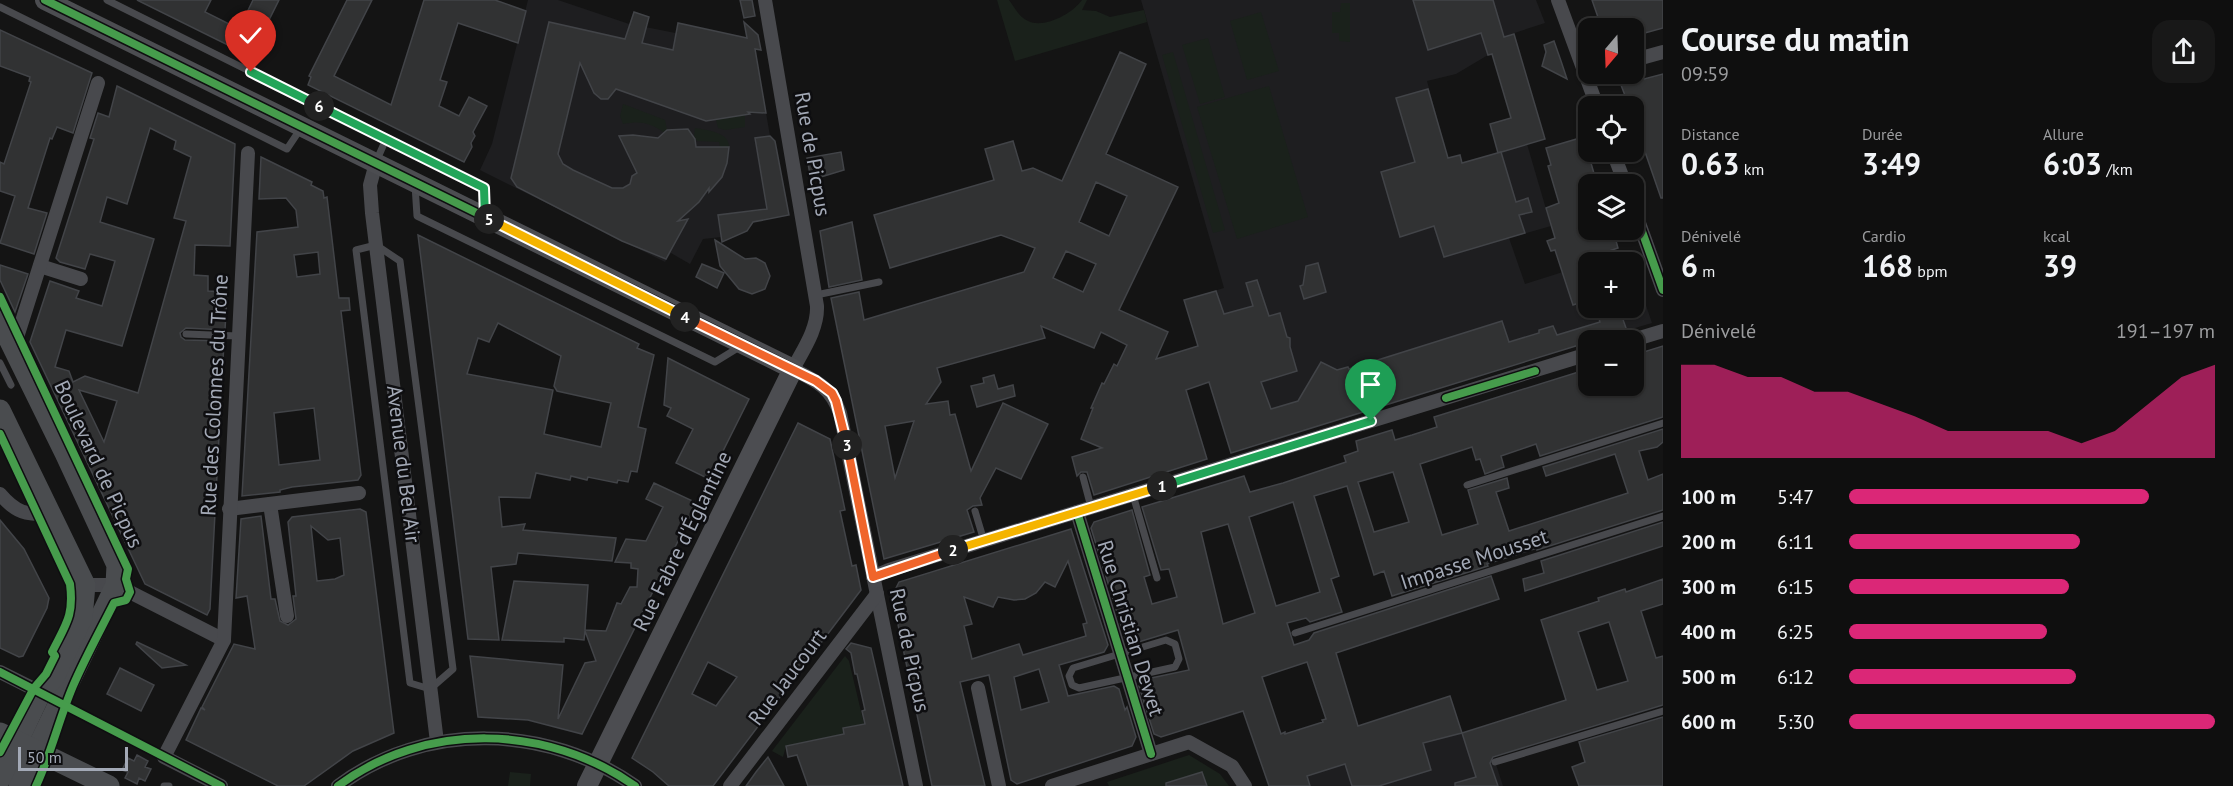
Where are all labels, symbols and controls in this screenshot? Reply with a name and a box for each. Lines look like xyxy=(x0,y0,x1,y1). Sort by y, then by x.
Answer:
pin xyxy=(225,10,276,72)
text: Course du matin xyxy=(1681,17,1910,60)
north arrow xyxy=(1578,18,1644,84)
map controls xyxy=(1578,18,1644,396)
icon: check xyxy=(234,19,267,52)
button: share xyxy=(2152,20,2215,83)
text: 09:59 xyxy=(1681,61,1729,87)
street label: Rue de Picpus xyxy=(789,90,837,218)
pin: 6 xyxy=(304,91,334,121)
text: 6 xyxy=(314,96,324,116)
button: locate xyxy=(1578,96,1644,162)
text: Distance xyxy=(1681,124,1740,144)
text: Durée xyxy=(1862,124,1903,144)
text: Allure xyxy=(2043,124,2084,144)
text: 0.63 xyxy=(1681,144,1739,183)
text: 3:49 xyxy=(1862,144,1921,183)
text: 6:03 xyxy=(2043,144,2102,183)
text: km xyxy=(1739,159,1764,179)
text: /km xyxy=(2102,159,2133,179)
button: layers xyxy=(1578,174,1644,240)
pin: 5 xyxy=(474,204,504,234)
text: 5 xyxy=(484,209,494,229)
text: Dénivelé xyxy=(1681,226,1741,246)
text: Cardio xyxy=(1862,226,1906,246)
text: kcal xyxy=(2043,226,2070,246)
text: 6 xyxy=(1681,246,1698,285)
text: 168 xyxy=(1862,246,1913,285)
text: 39 xyxy=(2043,246,2077,285)
button: + xyxy=(1578,252,1644,318)
text: m xyxy=(1698,261,1715,281)
text: bpm xyxy=(1913,261,1948,281)
street label: Rue des Colonnes du Trône xyxy=(194,274,234,516)
pin: 4 xyxy=(670,302,700,332)
text: 4 xyxy=(680,307,690,327)
text: Dénivelé xyxy=(1681,318,1756,344)
text: 191–197 m xyxy=(2116,318,2215,344)
button: − xyxy=(1578,330,1644,396)
pin xyxy=(1345,359,1396,421)
icon: arrive xyxy=(1354,368,1387,401)
street label: Boulevard de Picpus xyxy=(48,376,150,552)
street label: Avenue du Bel Air xyxy=(381,384,427,544)
pin: 3 xyxy=(832,430,862,460)
text: 3 xyxy=(842,435,852,455)
street label: Rue Fabre d'Églantine xyxy=(627,446,737,636)
pin: 1 xyxy=(1147,471,1177,501)
text: 1 xyxy=(1157,476,1167,496)
text: 100 m xyxy=(1681,484,1736,510)
text: 5:47 xyxy=(1777,484,1814,510)
street label: Impasse Mousset xyxy=(1397,522,1551,596)
text: 200 m xyxy=(1681,529,1736,555)
text: 6:11 xyxy=(1777,529,1814,555)
pin: 2 xyxy=(938,535,968,565)
street label: Rue Christian Dewet xyxy=(1091,537,1171,719)
text: 2 xyxy=(948,540,958,560)
text: 300 m xyxy=(1681,574,1736,600)
text: 6:15 xyxy=(1777,574,1814,600)
street label: Rue de Picpus xyxy=(884,586,936,714)
text: 400 m xyxy=(1681,619,1736,645)
text: 6:25 xyxy=(1777,619,1814,645)
street label: Rue Jaucourt xyxy=(742,623,832,731)
text: 500 m xyxy=(1681,664,1736,690)
text: 6:12 xyxy=(1777,664,1814,690)
text: 600 m xyxy=(1681,709,1736,735)
text: 5:30 xyxy=(1777,709,1814,735)
scale bar xyxy=(18,744,128,772)
text: 50 m xyxy=(27,747,62,767)

